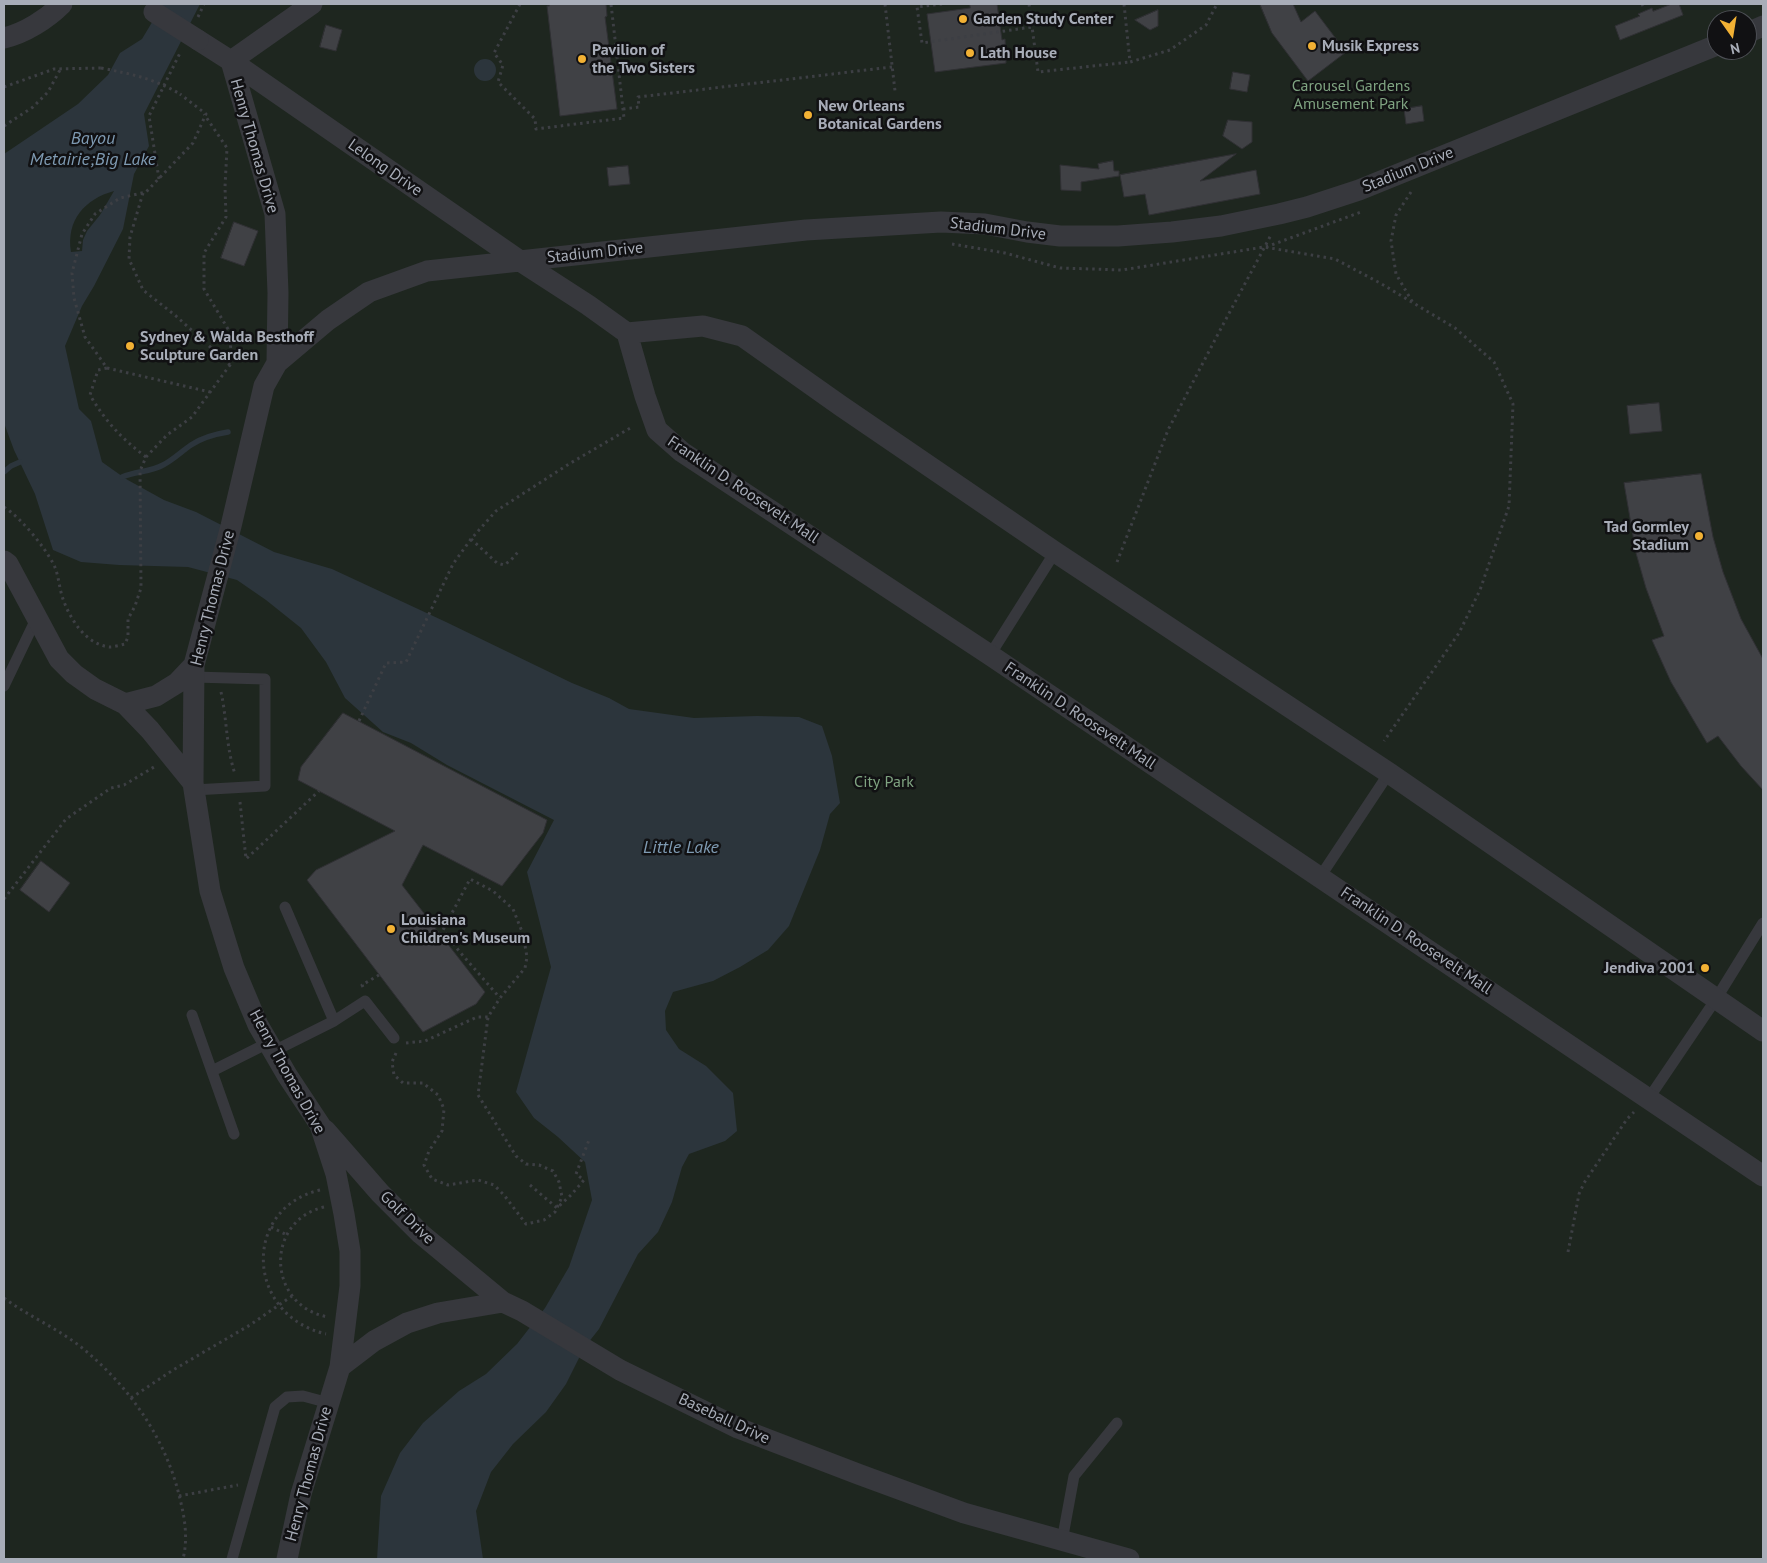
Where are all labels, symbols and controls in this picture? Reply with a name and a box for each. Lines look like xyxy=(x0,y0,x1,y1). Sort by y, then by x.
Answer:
place label: Garden Study Center xyxy=(973,9,1113,29)
north arrow xyxy=(1707,10,1757,60)
marker: Garden Study Center xyxy=(957,13,969,25)
place label: Musik Express xyxy=(1322,36,1419,56)
text: N xyxy=(1729,39,1742,58)
place label: Pavilion of the Two Sisters xyxy=(592,40,695,78)
marker: Musik Express xyxy=(1306,40,1318,52)
place label: Lath House xyxy=(980,43,1057,63)
marker: Lath House xyxy=(964,47,976,59)
marker: Pavilion of the Two Sisters xyxy=(576,53,588,65)
park label: Carousel Gardens Amusement Park xyxy=(1292,76,1410,114)
street label: Henry Thomas Drive xyxy=(226,77,282,215)
place label: New Orleans Botanical Gardens xyxy=(818,96,942,134)
marker: New Orleans Botanical Gardens xyxy=(802,109,814,121)
water label: Bayou Metairie;Big Lake xyxy=(30,128,156,170)
street label: Lelong Drive xyxy=(344,135,426,201)
street label: Stadium Drive xyxy=(1360,143,1456,197)
street label: Stadium Drive xyxy=(949,214,1047,244)
street label: Stadium Drive xyxy=(546,238,644,268)
place label: Sydney & Walda Besthoff Sculpture Garden xyxy=(140,327,314,365)
marker: Sydney & Walda Besthoff Sculpture Garden xyxy=(124,340,136,352)
street label: Franklin D. Roosevelt Mall xyxy=(664,432,822,548)
place label: Tad Gormley Stadium xyxy=(1604,517,1689,555)
street label: Henry Thomas Drive xyxy=(187,528,239,668)
marker: Tad Gormley Stadium xyxy=(1693,530,1705,542)
street label: Franklin D. Roosevelt Mall xyxy=(1001,658,1159,774)
park label: City Park xyxy=(854,772,914,792)
water label: Little Lake xyxy=(643,837,719,859)
street label: Franklin D. Roosevelt Mall xyxy=(1337,883,1495,999)
place label: Louisiana Children's Museum xyxy=(401,910,530,948)
marker: Louisiana Children's Museum xyxy=(385,923,397,935)
place label: Jendiva 2001 xyxy=(1604,958,1695,978)
marker: Jendiva 2001 xyxy=(1699,962,1711,974)
street label: Henry Thomas Drive xyxy=(245,1007,329,1137)
street label: Golf Drive xyxy=(376,1187,438,1249)
street label: Baseball Drive xyxy=(675,1390,773,1448)
street label: Henry Thomas Drive xyxy=(282,1404,336,1544)

